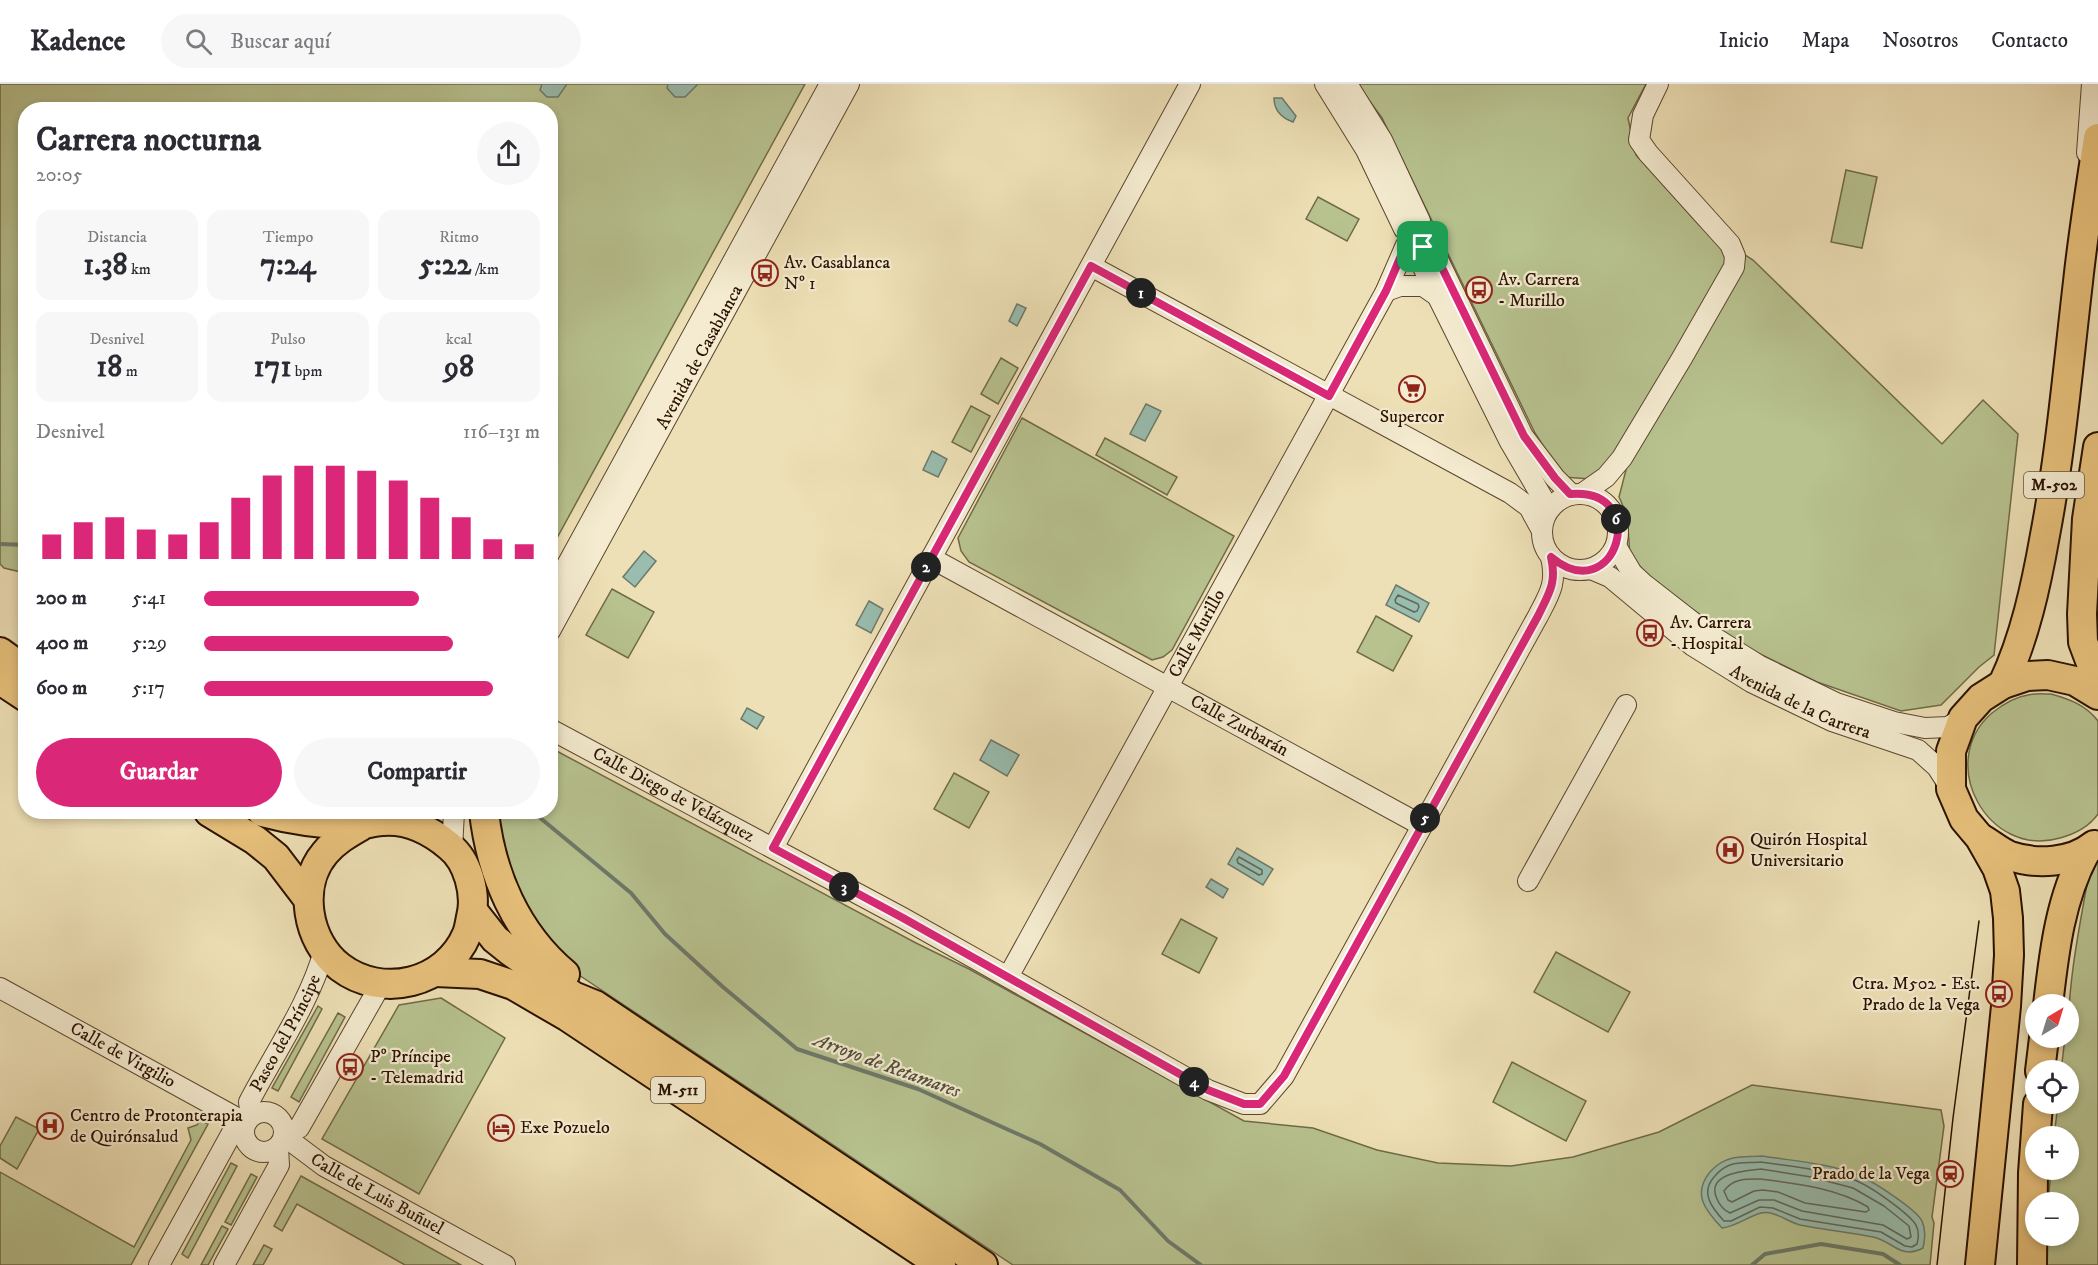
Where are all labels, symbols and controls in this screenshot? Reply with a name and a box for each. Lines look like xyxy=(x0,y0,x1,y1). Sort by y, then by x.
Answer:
search box xyxy=(161,14,581,68)
text: Kadence xyxy=(30,24,125,59)
icon: search xyxy=(182,25,215,58)
text: Buscar aquí xyxy=(230,28,330,55)
text: Inicio xyxy=(1719,28,1769,54)
text: Mapa xyxy=(1802,28,1849,54)
text: Nosotros xyxy=(1882,28,1958,54)
text: Contacto xyxy=(1991,28,2068,54)
text: Carrera nocturna xyxy=(36,120,261,161)
button: share xyxy=(477,122,540,185)
text: 20:05 xyxy=(36,163,83,188)
pin xyxy=(1397,221,1448,272)
text: Distancia xyxy=(87,227,147,247)
text: Tiempo xyxy=(263,227,313,247)
text: Ritmo xyxy=(439,227,479,247)
icon: arrive xyxy=(1406,230,1439,263)
text: 1.38 xyxy=(83,247,127,284)
text: 7:24 xyxy=(260,247,316,284)
text: 5:22 xyxy=(419,247,471,284)
place label: Av. Casablanca Nº 1 xyxy=(784,252,890,295)
bus stop icon: Av. Casablanca Nº 1 xyxy=(750,258,780,288)
text: km xyxy=(127,259,151,279)
text: /km xyxy=(471,259,499,279)
place label: Av. Carrera - Murillo xyxy=(1498,269,1580,312)
bus stop icon: Av. Carrera - Murillo xyxy=(1464,275,1494,305)
pin: 1 xyxy=(1126,278,1156,308)
street label: Avenida de Casablanca xyxy=(651,281,748,433)
text: 1 xyxy=(1138,283,1144,303)
text: Desnivel xyxy=(90,329,144,349)
text: Pulso xyxy=(271,329,305,349)
text: kcal xyxy=(446,329,472,349)
text: 18 xyxy=(96,349,122,386)
text: 171 xyxy=(254,349,291,386)
text: 98 xyxy=(444,349,474,386)
text: m xyxy=(122,361,138,381)
text: bpm xyxy=(291,361,322,381)
supermarket icon: Supercor xyxy=(1397,374,1427,404)
place label: Supercor xyxy=(1380,406,1444,428)
text: Desnivel xyxy=(36,420,105,445)
text: 116–131 m xyxy=(463,420,540,445)
road number: M-502 xyxy=(2024,472,2084,498)
pin: 6 xyxy=(1601,504,1631,534)
text: 6 xyxy=(1612,509,1620,529)
pin: 2 xyxy=(911,552,941,582)
text: 2 xyxy=(922,557,930,577)
street label: Calle Murillo xyxy=(1164,585,1230,682)
text: 200 m xyxy=(36,586,87,611)
text: 5:41 xyxy=(132,586,166,611)
place label: Av. Carrera - Hospital xyxy=(1670,612,1752,655)
bus stop icon: Av. Carrera - Hospital xyxy=(1635,618,1665,648)
text: 400 m xyxy=(36,631,88,656)
text: 5:29 xyxy=(132,631,167,656)
street label: Avenida de la Carrera xyxy=(1725,660,1874,744)
text: 600 m xyxy=(36,676,87,701)
text: 5:17 xyxy=(132,676,165,701)
street label: Calle Zurbarán xyxy=(1186,690,1293,762)
button: Guardar xyxy=(36,738,282,807)
button: Compartir xyxy=(294,738,540,807)
street label: Calle Diego de Velázquez xyxy=(589,743,758,847)
pin: 5 xyxy=(1410,803,1440,833)
text: 5 xyxy=(1421,808,1429,828)
place label: Quirón Hospital Universitario xyxy=(1750,829,1868,872)
hospital icon: Quirón Hospital Universitario xyxy=(1715,835,1745,865)
pin: 3 xyxy=(829,872,859,902)
text: 3 xyxy=(841,877,847,897)
street label: Paseo del Príncipe xyxy=(245,972,326,1096)
place label: Ctra. M502 - Est. Prado de la Vega xyxy=(1852,973,1980,1016)
bus stop icon: Ctra. M502 - Est. Prado de la Vega xyxy=(1984,979,2014,1009)
north arrow xyxy=(2025,994,2079,1048)
map controls xyxy=(2025,994,2079,1246)
street label: Calle de Virgilio xyxy=(66,1018,179,1093)
water label: Arroyo de Retamares xyxy=(808,1027,964,1104)
place label: Pº Príncipe - Telemadrid xyxy=(370,1046,464,1089)
bus stop icon: Pº Príncipe - Telemadrid xyxy=(335,1052,365,1082)
button: locate xyxy=(2025,1060,2079,1114)
pin: 4 xyxy=(1179,1067,1209,1097)
text: 4 xyxy=(1189,1072,1199,1092)
road number: M-511 xyxy=(651,1077,705,1103)
place label: Centro de Protonterapia de Quirónsalud xyxy=(70,1105,243,1148)
hospital icon: Centro de Protonterapia de Quirónsalud xyxy=(35,1111,65,1141)
hotel icon: Exe Pozuelo xyxy=(486,1113,516,1143)
place label: Exe Pozuelo xyxy=(520,1117,610,1139)
button: + xyxy=(2025,1126,2079,1180)
street label: Calle de Luis Buñuel xyxy=(306,1148,448,1241)
station icon: Prado de la Vega xyxy=(1935,1159,1965,1189)
place label: Prado de la Vega xyxy=(1812,1163,1930,1185)
button: − xyxy=(2025,1192,2079,1246)

